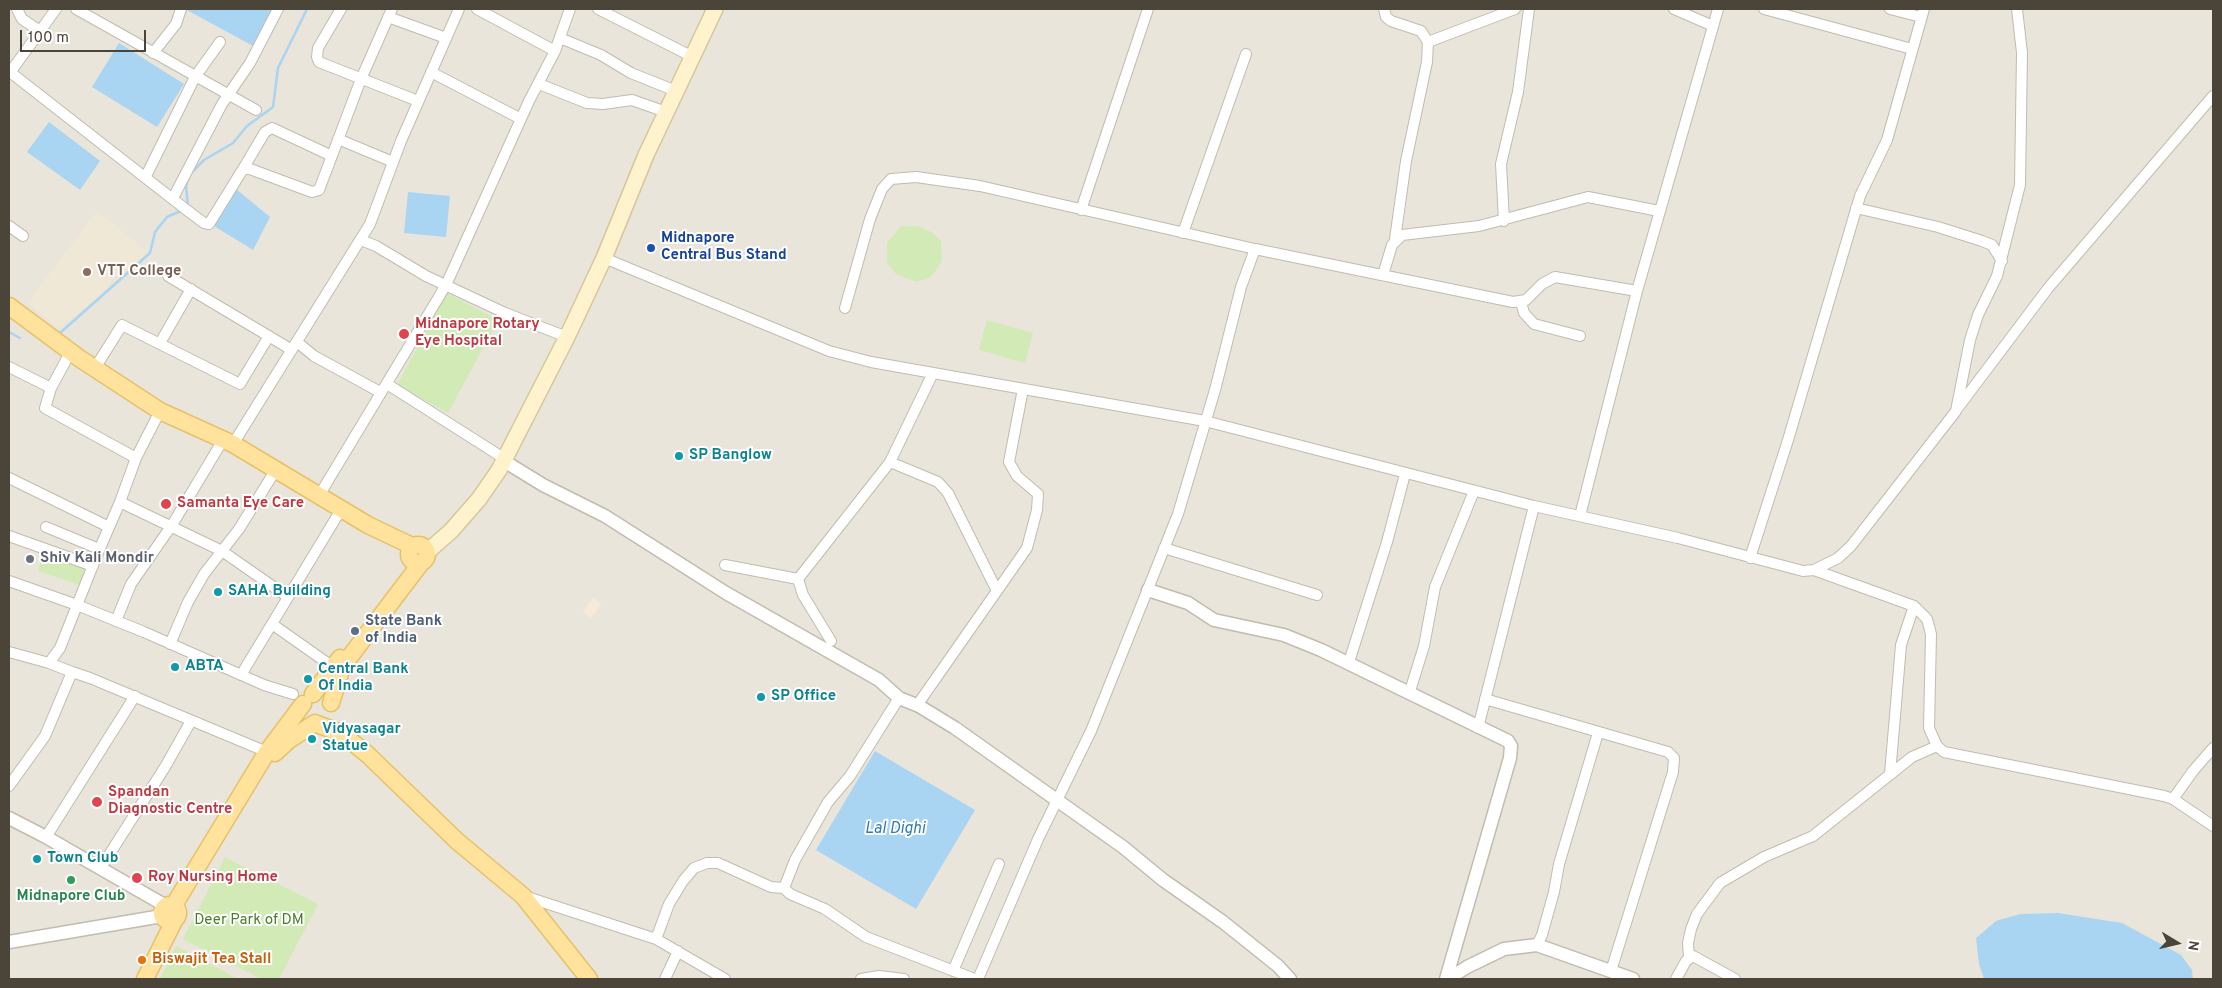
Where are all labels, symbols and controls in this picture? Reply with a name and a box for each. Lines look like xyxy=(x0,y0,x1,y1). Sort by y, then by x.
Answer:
scale bar xyxy=(22,20,149,52)
text: 100 m xyxy=(28,29,69,48)
place label: Midnapore Central Bus Stand xyxy=(661,230,787,265)
marker: Midnapore Central Bus Stand xyxy=(645,242,657,254)
place label: VTT College xyxy=(97,263,181,281)
marker: VTT College xyxy=(81,266,93,278)
place label: Midnapore Rotary Eye Hospital xyxy=(415,316,540,351)
marker: Midnapore Rotary Eye Hospital xyxy=(397,327,411,341)
place label: SP Banglow xyxy=(689,447,772,465)
marker: SP Banglow xyxy=(673,450,685,462)
place label: Samanta Eye Care xyxy=(177,495,304,513)
marker: Samanta Eye Care xyxy=(159,497,173,511)
place label: Shiv Kali Mondir xyxy=(40,550,154,568)
marker: Shiv Kali Mondir xyxy=(24,553,36,565)
place label: SAHA Building xyxy=(228,583,331,601)
marker: SAHA Building xyxy=(212,586,224,598)
place label: State Bank of India xyxy=(365,613,442,648)
marker: State Bank of India xyxy=(349,625,361,637)
place label: ABTA xyxy=(185,658,224,676)
marker: ABTA xyxy=(169,661,181,673)
place label: Central Bank Of India xyxy=(318,661,409,696)
marker: Central Bank Of India xyxy=(302,673,314,685)
place label: SP Office xyxy=(771,688,836,706)
marker: SP Office xyxy=(755,691,767,703)
place label: Vidyasagar Statue xyxy=(322,721,401,756)
marker: Vidyasagar Statue xyxy=(306,733,318,745)
place label: Spandan Diagnostic Centre xyxy=(108,784,232,819)
marker: Spandan Diagnostic Centre xyxy=(90,795,104,809)
water label: Lal Dighi xyxy=(865,820,925,840)
place label: Town Club xyxy=(47,850,118,868)
marker: Town Club xyxy=(31,853,43,865)
place label: Roy Nursing Home xyxy=(148,869,278,887)
marker: Roy Nursing Home xyxy=(130,871,144,885)
marker: Midnapore Club xyxy=(65,874,77,886)
place label: Midnapore Club xyxy=(17,888,125,906)
park label: Deer Park of DM xyxy=(194,912,304,930)
north arrow xyxy=(2152,918,2202,968)
text: N xyxy=(2183,939,2201,952)
place label: Biswajit Tea Stall xyxy=(152,951,271,969)
marker: Biswajit Tea Stall xyxy=(136,954,148,966)

